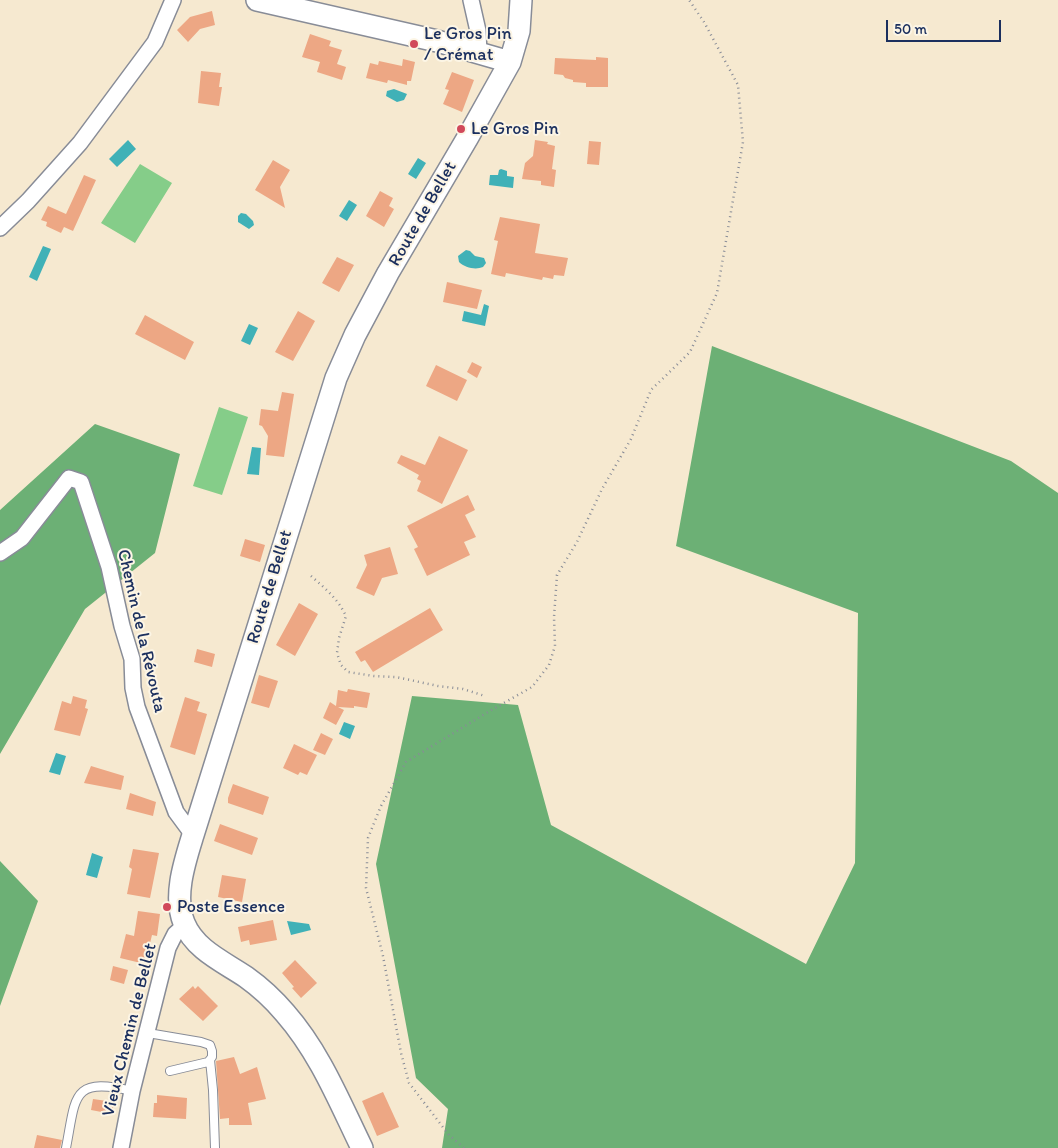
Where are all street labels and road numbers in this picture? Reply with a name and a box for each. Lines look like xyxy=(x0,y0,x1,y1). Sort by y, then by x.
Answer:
street label: Route de Bellet xyxy=(384,158,462,270)
street label: Route de Bellet xyxy=(242,528,298,646)
street label: Chemin de la Révouta xyxy=(112,547,170,715)
street label: Vieux Chemin de Bellet xyxy=(98,941,162,1119)

